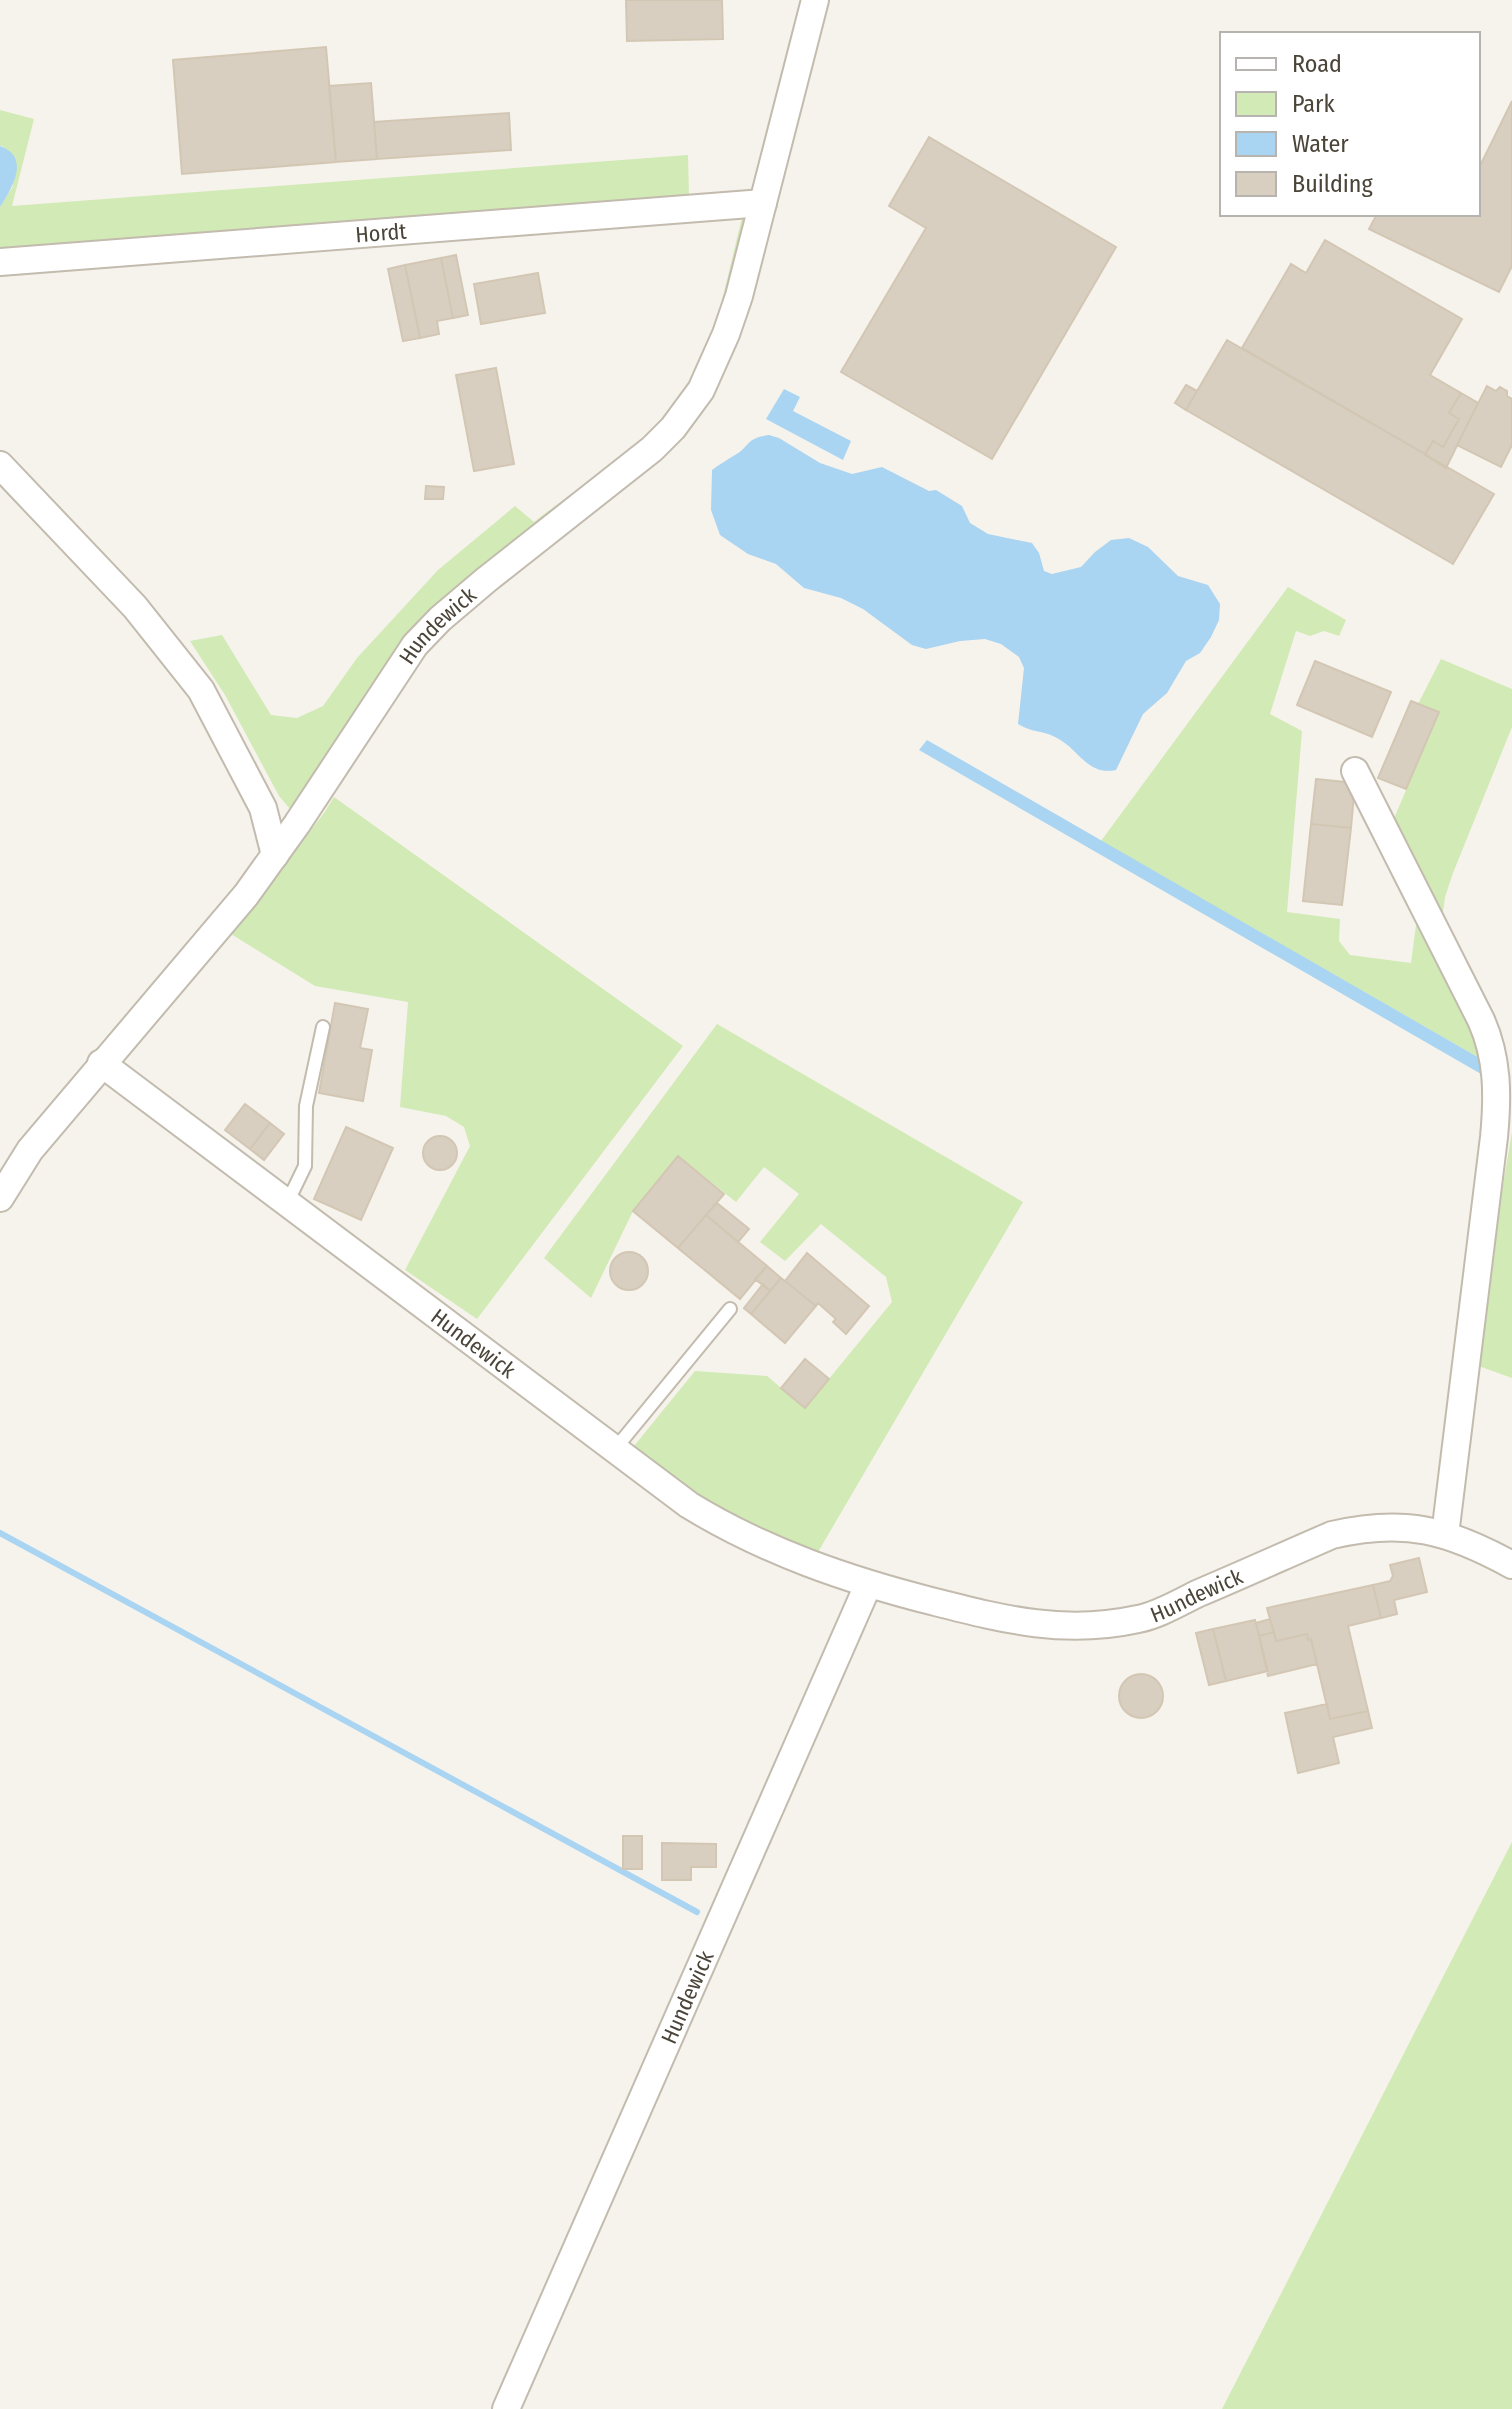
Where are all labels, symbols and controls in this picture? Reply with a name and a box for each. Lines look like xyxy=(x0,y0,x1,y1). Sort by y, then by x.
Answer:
legend xyxy=(1220,32,1480,216)
text: Road xyxy=(1292,50,1342,78)
text: Park xyxy=(1292,90,1335,118)
text: Water xyxy=(1292,130,1349,158)
text: Building xyxy=(1292,170,1374,198)
street label: Hordt xyxy=(354,217,408,248)
street label: Hundewick xyxy=(393,581,482,669)
street label: Hundewick xyxy=(426,1303,522,1384)
street label: Hundewick xyxy=(1146,1562,1247,1628)
street label: Hundewick xyxy=(655,1946,720,2048)

